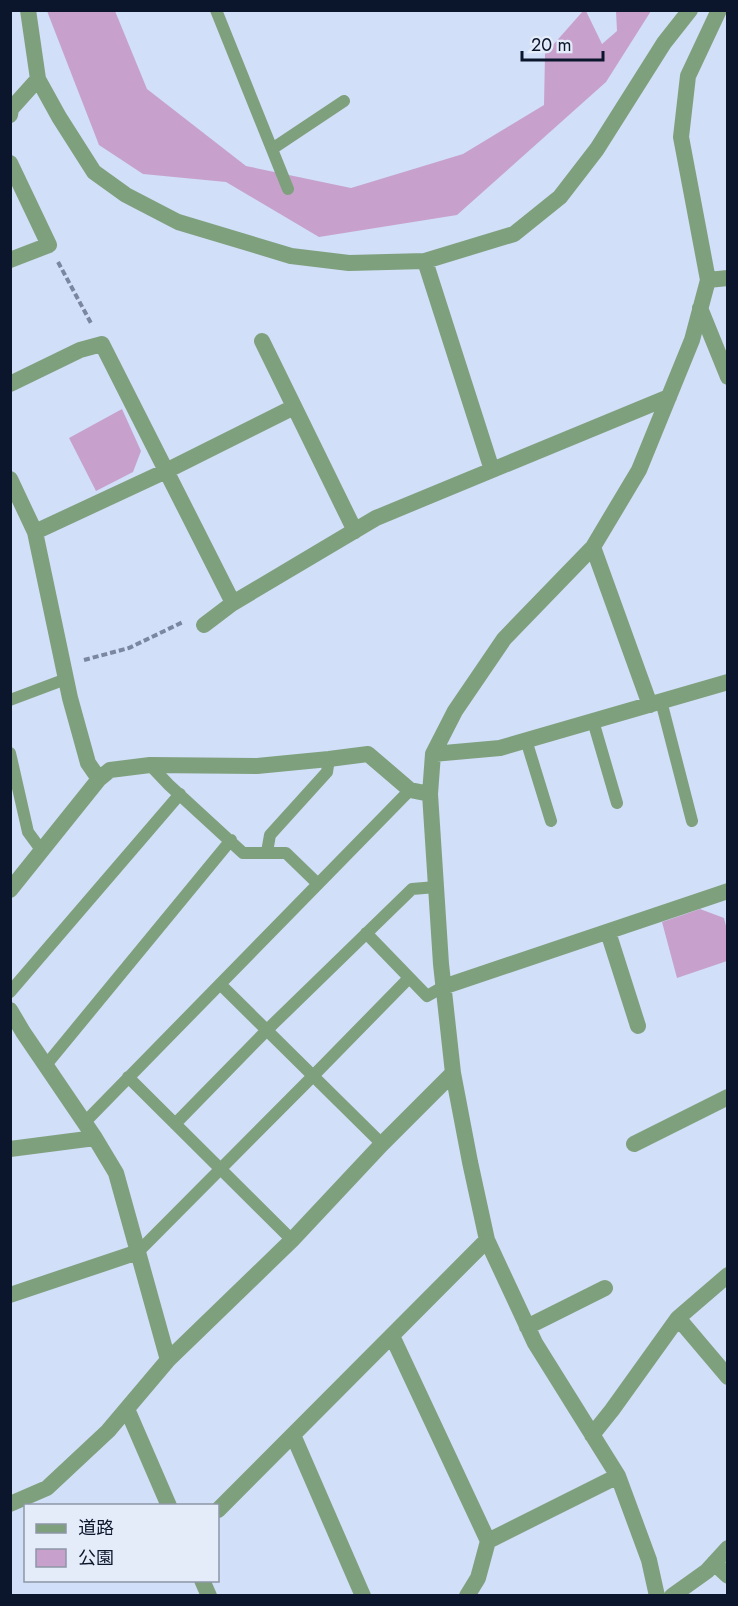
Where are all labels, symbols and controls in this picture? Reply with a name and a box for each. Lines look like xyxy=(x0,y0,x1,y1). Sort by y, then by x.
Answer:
scale bar xyxy=(522,24,603,62)
text: 20 m xyxy=(531,32,571,58)
legend xyxy=(24,1504,219,1582)
text: 道路 xyxy=(78,1515,114,1541)
text: 公園 xyxy=(78,1545,114,1571)

